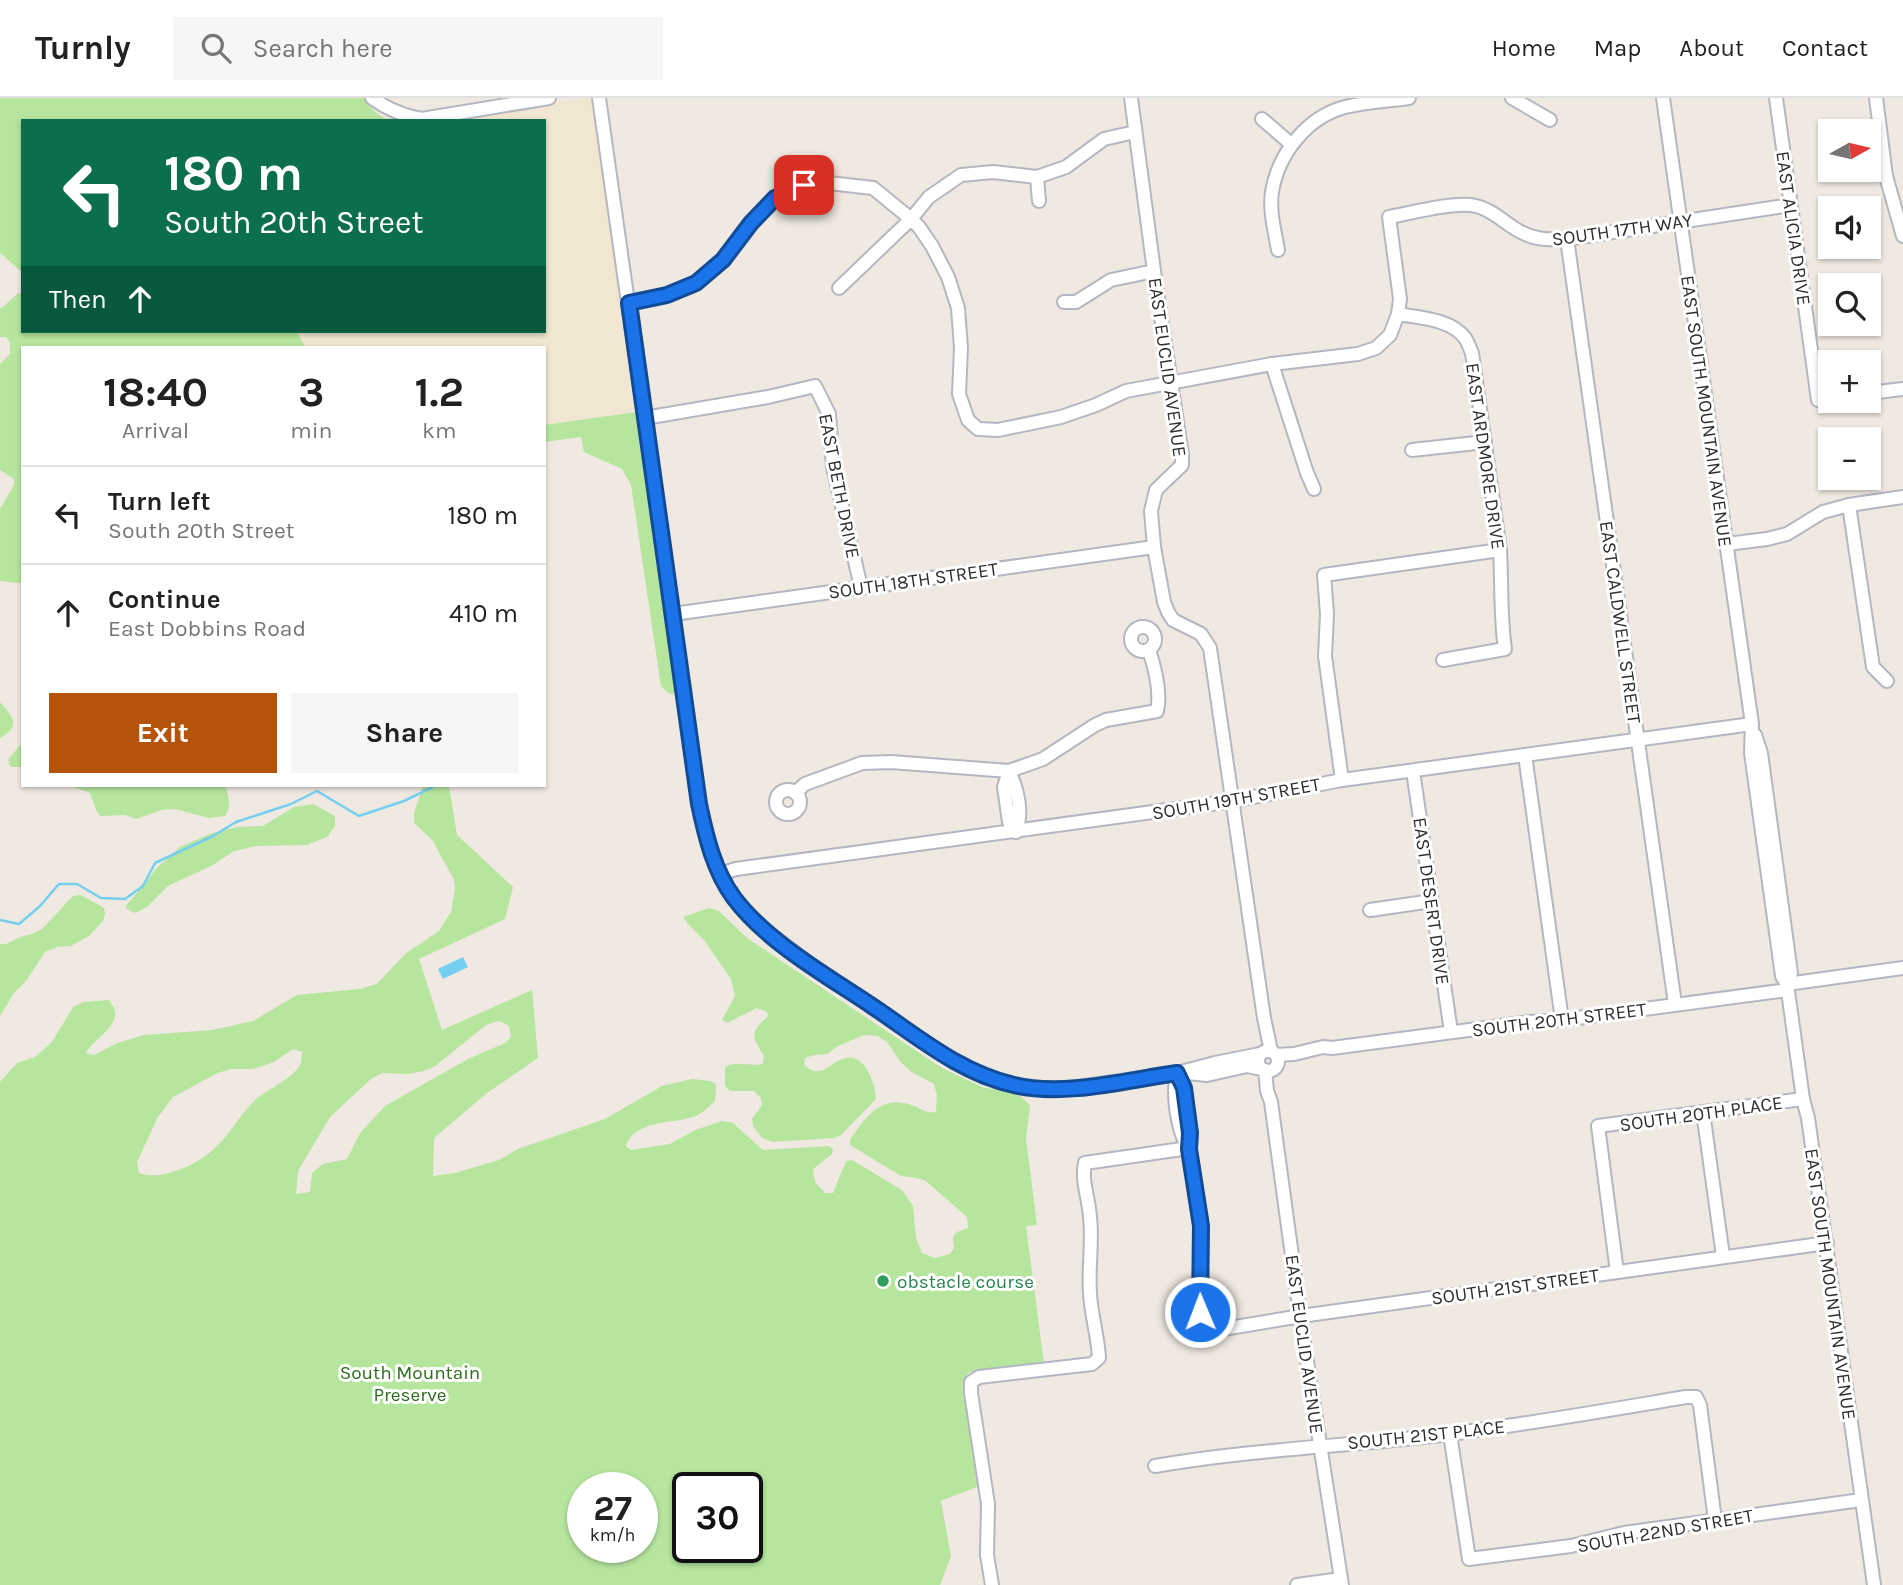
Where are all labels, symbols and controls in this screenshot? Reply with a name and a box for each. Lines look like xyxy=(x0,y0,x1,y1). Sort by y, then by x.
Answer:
search box xyxy=(173,17,663,80)
text: Turnly xyxy=(35,29,131,67)
icon: search xyxy=(197,29,235,67)
text: Search here xyxy=(253,33,393,64)
text: Home xyxy=(1492,34,1556,62)
text: Map xyxy=(1594,34,1641,62)
text: About xyxy=(1679,34,1744,62)
text: Contact xyxy=(1782,34,1868,62)
north arrow xyxy=(1818,119,1881,182)
map controls xyxy=(1818,119,1881,490)
text: 180 m xyxy=(164,145,303,202)
icon: left xyxy=(49,147,140,238)
street label: EAST ALICIA DRIVE xyxy=(1771,150,1815,307)
pin xyxy=(774,155,834,215)
icon: arrive xyxy=(785,166,823,204)
button: sound xyxy=(1818,196,1881,259)
text: South 20th Street xyxy=(164,204,423,241)
street label: SOUTH 17TH WAY xyxy=(1550,209,1695,251)
button: search xyxy=(1818,273,1881,336)
street label: EAST SOUTH MOUNTAIN AVENUE xyxy=(1676,274,1736,548)
street label: EAST EUCLID AVENUE xyxy=(1144,276,1190,458)
icon: ahead xyxy=(121,280,159,318)
text: Then xyxy=(49,284,107,315)
button: + xyxy=(1818,350,1881,413)
street label: EAST ARDMORE DRIVE xyxy=(1461,361,1509,551)
text: 18:40 xyxy=(103,367,208,417)
text: 3 xyxy=(298,367,324,417)
text: 1.2 xyxy=(415,367,464,417)
street label: EAST BETH DRIVE xyxy=(814,412,864,561)
text: Arrival xyxy=(122,417,189,444)
text: min xyxy=(290,417,332,444)
text: km xyxy=(422,417,456,444)
button: − xyxy=(1818,427,1881,490)
text: Turn left xyxy=(108,486,210,517)
icon: left xyxy=(49,496,87,534)
text: 180 m xyxy=(448,500,518,531)
text: South 20th Street xyxy=(108,517,295,544)
street label: EAST CALDWELL STREET xyxy=(1595,519,1645,725)
street label: SOUTH 18TH STREET xyxy=(827,558,1000,604)
text: Continue xyxy=(108,584,220,615)
icon: ahead xyxy=(49,594,87,632)
text: 410 m xyxy=(449,598,518,629)
text: East Dobbins Road xyxy=(108,615,306,642)
button: Exit xyxy=(49,693,277,773)
button: Share xyxy=(291,693,518,773)
street label: SOUTH 19TH STREET xyxy=(1150,773,1322,825)
street label: EAST DESERT DRIVE xyxy=(1408,816,1454,986)
street label: SOUTH 20TH STREET xyxy=(1471,998,1648,1042)
street label: SOUTH 20TH PLACE xyxy=(1618,1092,1784,1136)
street label: EAST SOUTH MOUNTAIN AVENUE xyxy=(1800,1147,1860,1421)
street label: EAST EUCLID AVENUE xyxy=(1281,1253,1327,1435)
street label: SOUTH 21ST STREET xyxy=(1430,1264,1601,1310)
place label: obstacle course xyxy=(897,1271,1034,1293)
marker: obstacle course xyxy=(875,1273,891,1289)
position arrow xyxy=(1163,1275,1237,1349)
park label: South Mountain Preserve xyxy=(340,1362,480,1406)
street label: SOUTH 21ST PLACE xyxy=(1346,1416,1506,1454)
speed limit sign: 30 xyxy=(672,1472,763,1563)
text: 27 xyxy=(593,1488,632,1529)
street label: SOUTH 22ND STREET xyxy=(1575,1505,1755,1557)
text: km/h xyxy=(590,1524,635,1546)

